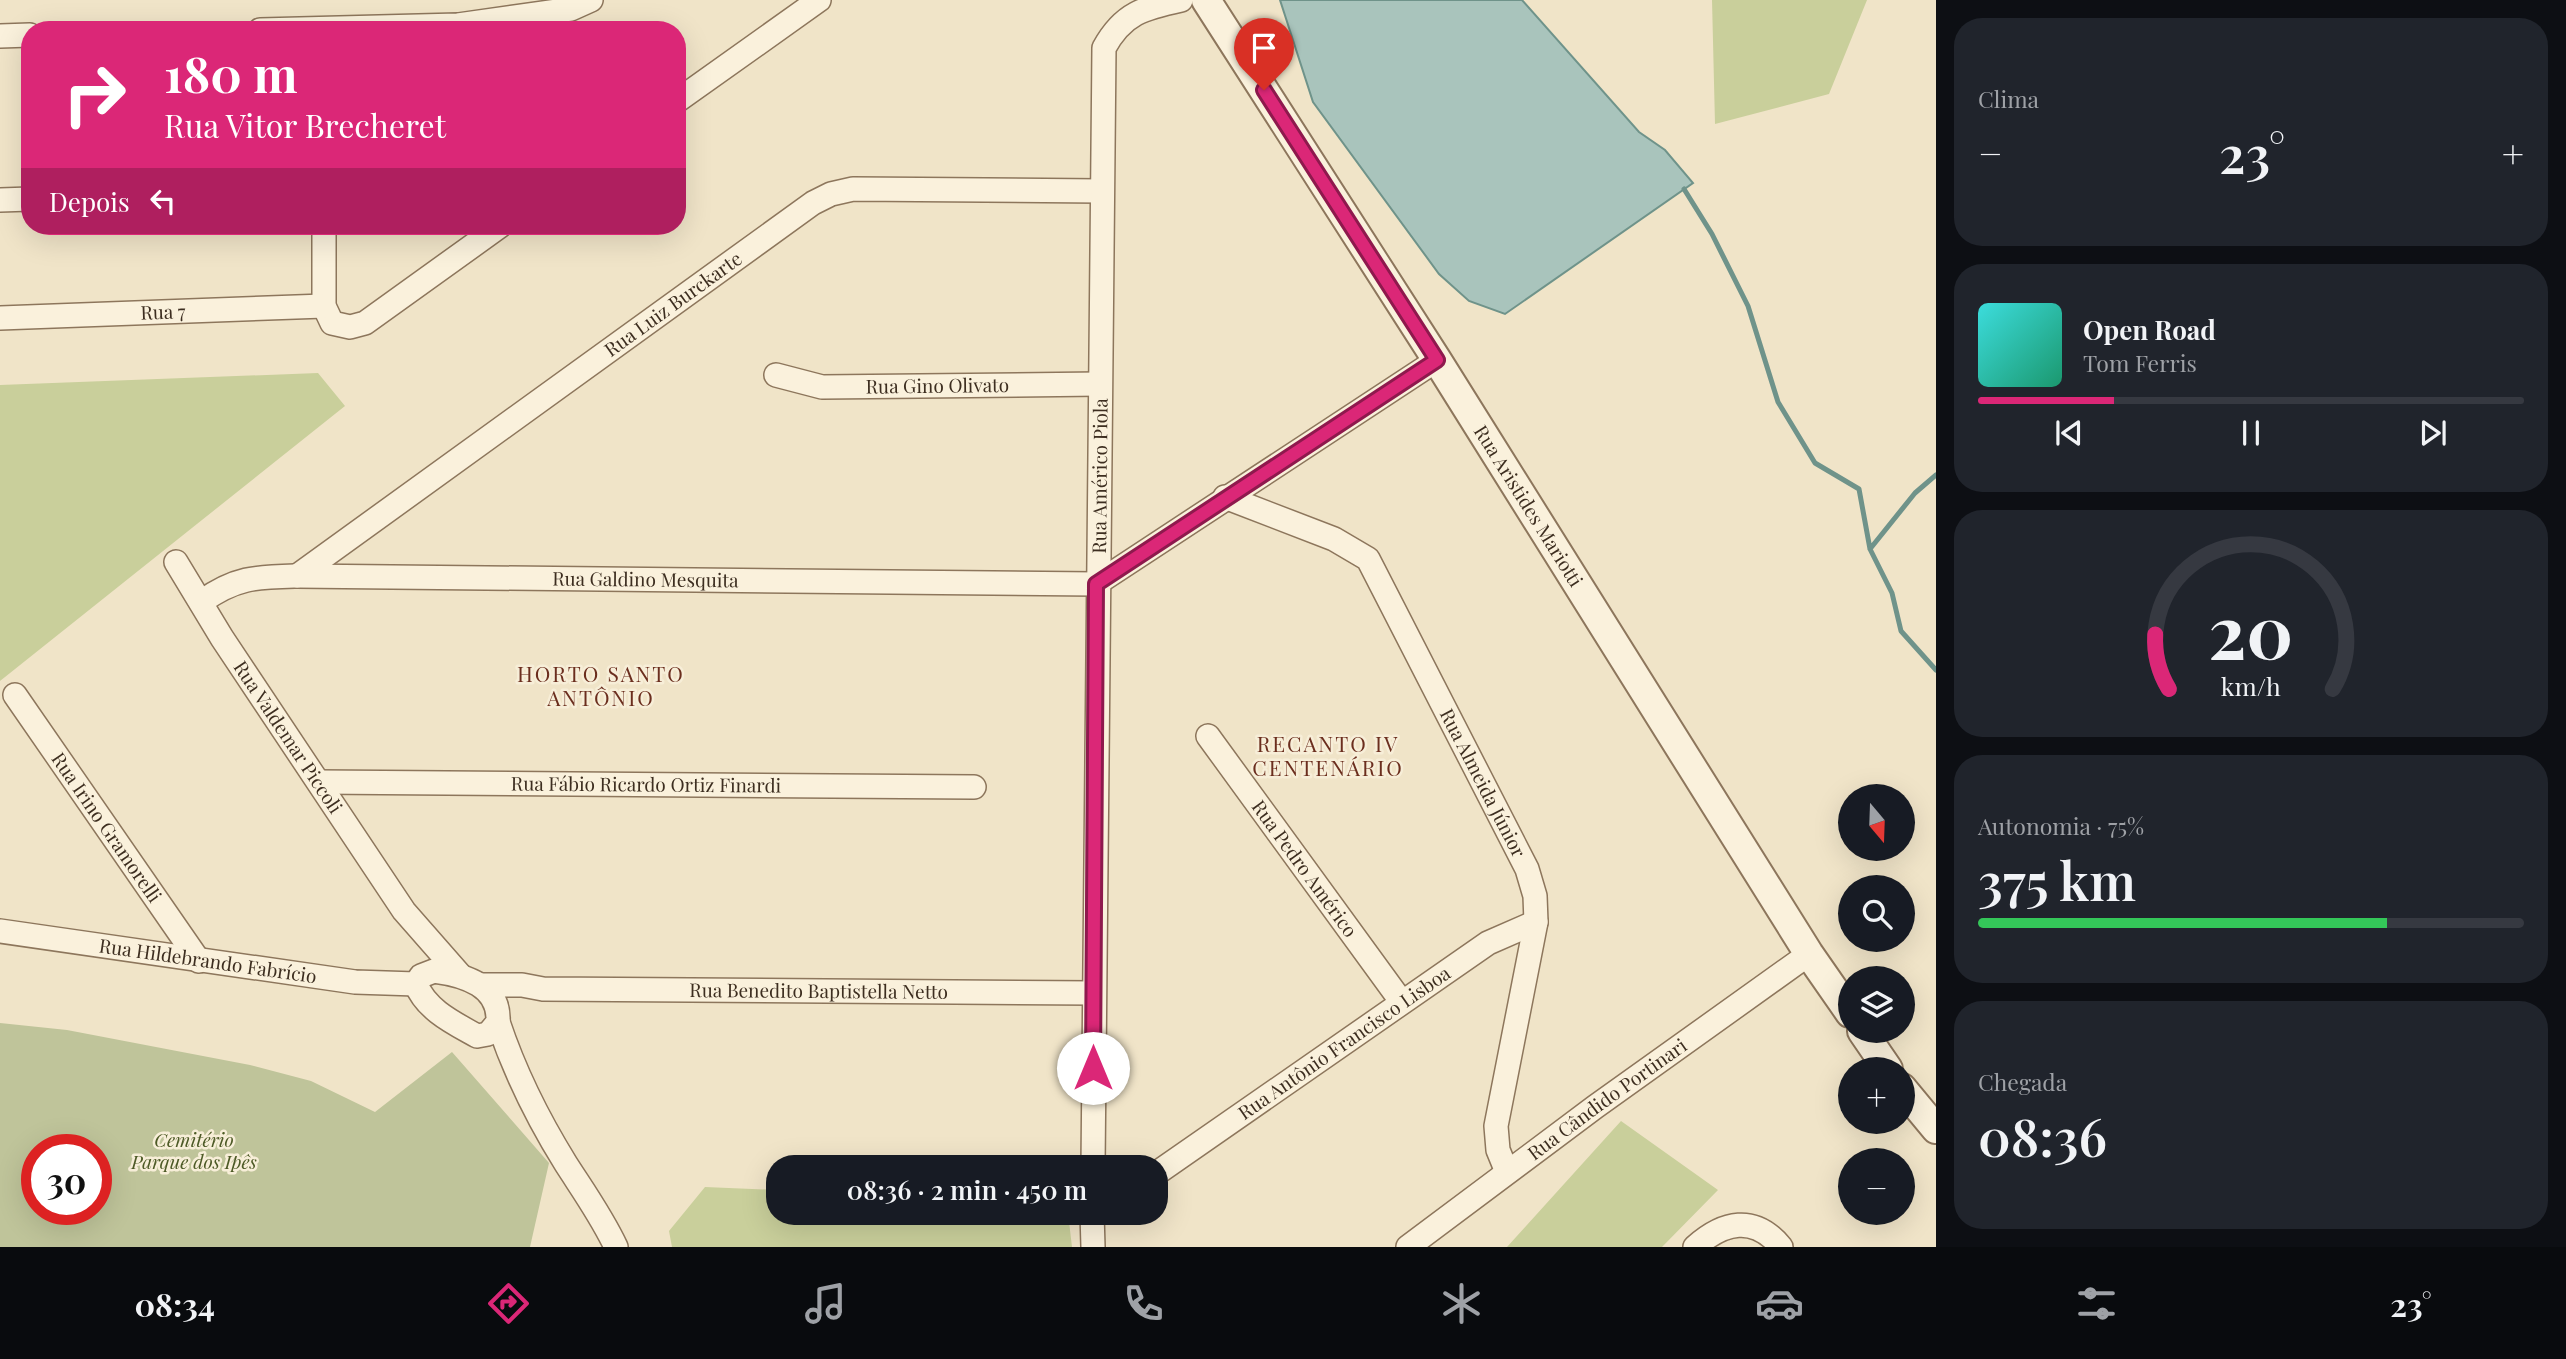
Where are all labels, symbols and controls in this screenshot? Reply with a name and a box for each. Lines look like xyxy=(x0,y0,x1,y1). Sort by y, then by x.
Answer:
pin xyxy=(1234,18,1294,90)
icon: arrive xyxy=(1245,29,1283,67)
text: 180 m xyxy=(164,40,298,105)
icon: right xyxy=(49,49,140,140)
text: Clima xyxy=(1978,83,2039,114)
text: Rua Vitor Brecheret xyxy=(164,103,446,146)
text: 23° xyxy=(2219,118,2285,187)
text: − xyxy=(1978,127,2003,178)
text: + xyxy=(2502,127,2524,178)
icon: left xyxy=(144,182,182,220)
text: Depois xyxy=(49,184,130,219)
street label: Rua Luiz Burckarte xyxy=(599,245,746,362)
street label: Rua 7 xyxy=(140,297,186,325)
text: Open Road xyxy=(2083,312,2216,347)
text: Tom Ferris xyxy=(2083,347,2197,378)
street label: Rua Gino Olivato xyxy=(866,371,1009,399)
street label: Rua Américo Piola xyxy=(1085,398,1113,554)
icon: previous xyxy=(2050,414,2088,452)
icon: pause xyxy=(2232,414,2270,452)
icon: next xyxy=(2414,414,2452,452)
street label: Rua Aristides Mariotti xyxy=(1469,420,1590,592)
street label: Rua Galdino Mesquita xyxy=(552,565,739,592)
text: 20 xyxy=(2208,581,2294,678)
street label: Rua Valdemar Piccoli xyxy=(229,655,349,818)
district label: HORTO SANTO ANTÔNIO xyxy=(517,659,685,711)
text: km/h xyxy=(2221,669,2281,702)
street label: Rua Almeida Júnior xyxy=(1435,704,1533,862)
district label: RECANTO IV CENTENÁRIO xyxy=(1252,729,1404,781)
street label: Rua Irino Gramorelli xyxy=(46,747,169,907)
street label: Rua Fábio Ricardo Ortiz Finardi xyxy=(511,769,782,798)
north arrow xyxy=(1838,784,1914,861)
map controls xyxy=(1838,784,1915,1225)
street label: Rua Pedro Américo xyxy=(1247,794,1364,942)
text: Autonomia · 75% xyxy=(1978,810,2144,841)
text: 375 km xyxy=(1978,845,2136,914)
button: search xyxy=(1838,875,1915,952)
street label: Rua Hildebrando Fabrício xyxy=(98,931,318,988)
street label: Rua Antônio Francisco Lisboa xyxy=(1232,959,1455,1125)
button: layers xyxy=(1838,966,1915,1043)
street label: Rua Benedito Baptistella Netto xyxy=(689,976,948,1004)
position arrow xyxy=(1056,1031,1130,1105)
street label: Rua Cândido Portinari xyxy=(1522,1031,1692,1165)
button: + xyxy=(1838,1057,1915,1134)
text: Chegada xyxy=(1978,1066,2067,1097)
text: 08:36 xyxy=(1978,1101,2107,1170)
park label: Cemitério Parque dos Ipês xyxy=(130,1126,257,1174)
speed limit sign: 30 xyxy=(21,1134,112,1225)
button: − xyxy=(1838,1148,1915,1225)
text: 08:36 · 2 min · 450 m xyxy=(847,1172,1087,1207)
icon: directions xyxy=(484,1279,533,1328)
icon: music xyxy=(801,1279,850,1328)
icon: phone xyxy=(1119,1279,1168,1328)
icon: climate xyxy=(1437,1279,1486,1328)
icon: car xyxy=(1755,1279,1804,1328)
icon: filters xyxy=(2072,1279,2121,1328)
text: 08:34 xyxy=(134,1282,215,1325)
text: 23° xyxy=(2390,1282,2432,1325)

